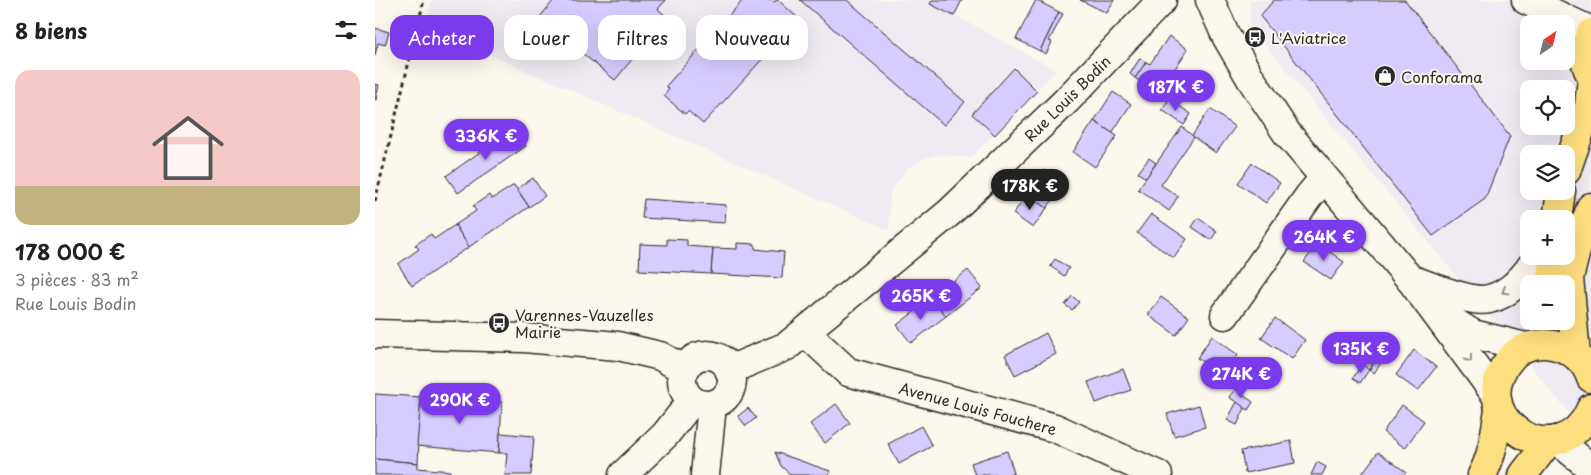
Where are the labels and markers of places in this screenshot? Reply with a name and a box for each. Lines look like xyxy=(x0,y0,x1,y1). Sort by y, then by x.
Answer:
bus stop icon: L'Aviatrice xyxy=(1243,25,1267,49)
place label: L'Aviatrice xyxy=(1271,26,1347,49)
shop icon: Conforama xyxy=(1373,64,1397,88)
place label: Conforama xyxy=(1401,65,1483,88)
pin: 187K € xyxy=(1135,70,1217,112)
pin: 336K € xyxy=(445,119,527,161)
pin: 178K € xyxy=(989,168,1071,211)
pin: 264K € xyxy=(1283,220,1365,262)
pin: 265K € xyxy=(880,278,962,321)
place label: Varennes-Vauzelles Mairie xyxy=(515,303,654,343)
bus stop icon: Varennes-Vauzelles Mairie xyxy=(487,311,511,335)
pin: 135K € xyxy=(1320,332,1402,374)
pin: 274K € xyxy=(1200,356,1282,399)
pin: 290K € xyxy=(419,382,501,425)

